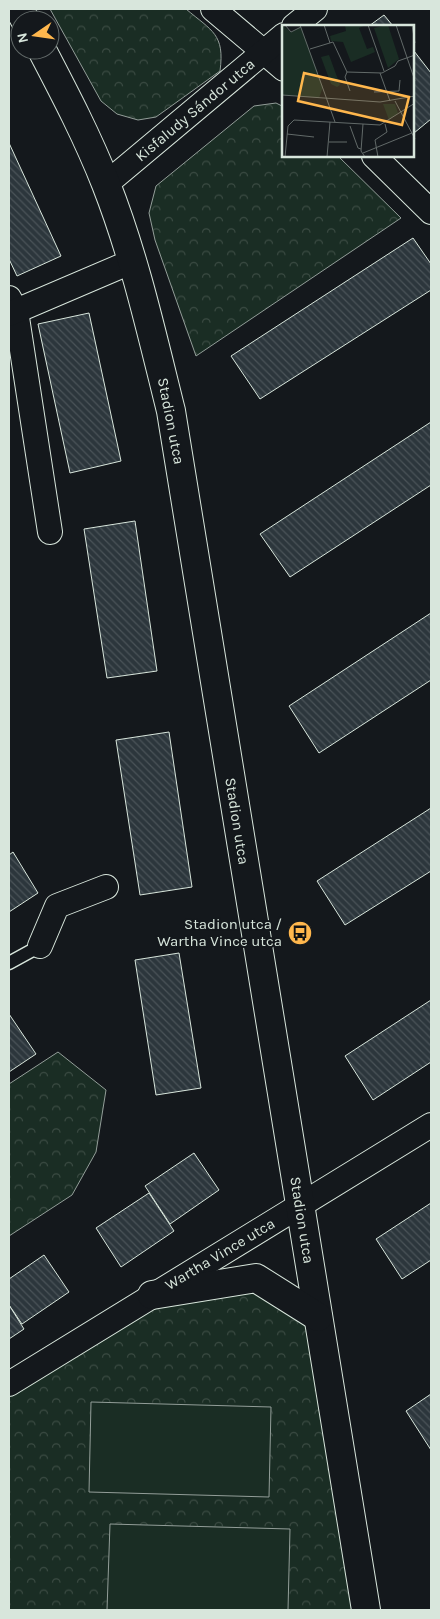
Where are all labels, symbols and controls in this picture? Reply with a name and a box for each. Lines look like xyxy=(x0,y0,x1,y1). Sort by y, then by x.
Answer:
north arrow xyxy=(10,10,60,60)
inset map xyxy=(282,25,415,158)
text: N xyxy=(13,31,32,45)
street label: Kisfaludy Sándor utca xyxy=(132,55,258,165)
street label: Stadion utca xyxy=(154,376,188,466)
street label: Stadion utca xyxy=(221,776,253,866)
place label: Stadion utca / Wartha Vince utca xyxy=(157,915,282,950)
bus stop icon: Stadion utca / Wartha Vince utca xyxy=(287,920,313,946)
street label: Stadion utca xyxy=(286,1175,318,1265)
street label: Wartha Vince utca xyxy=(162,1214,278,1294)

